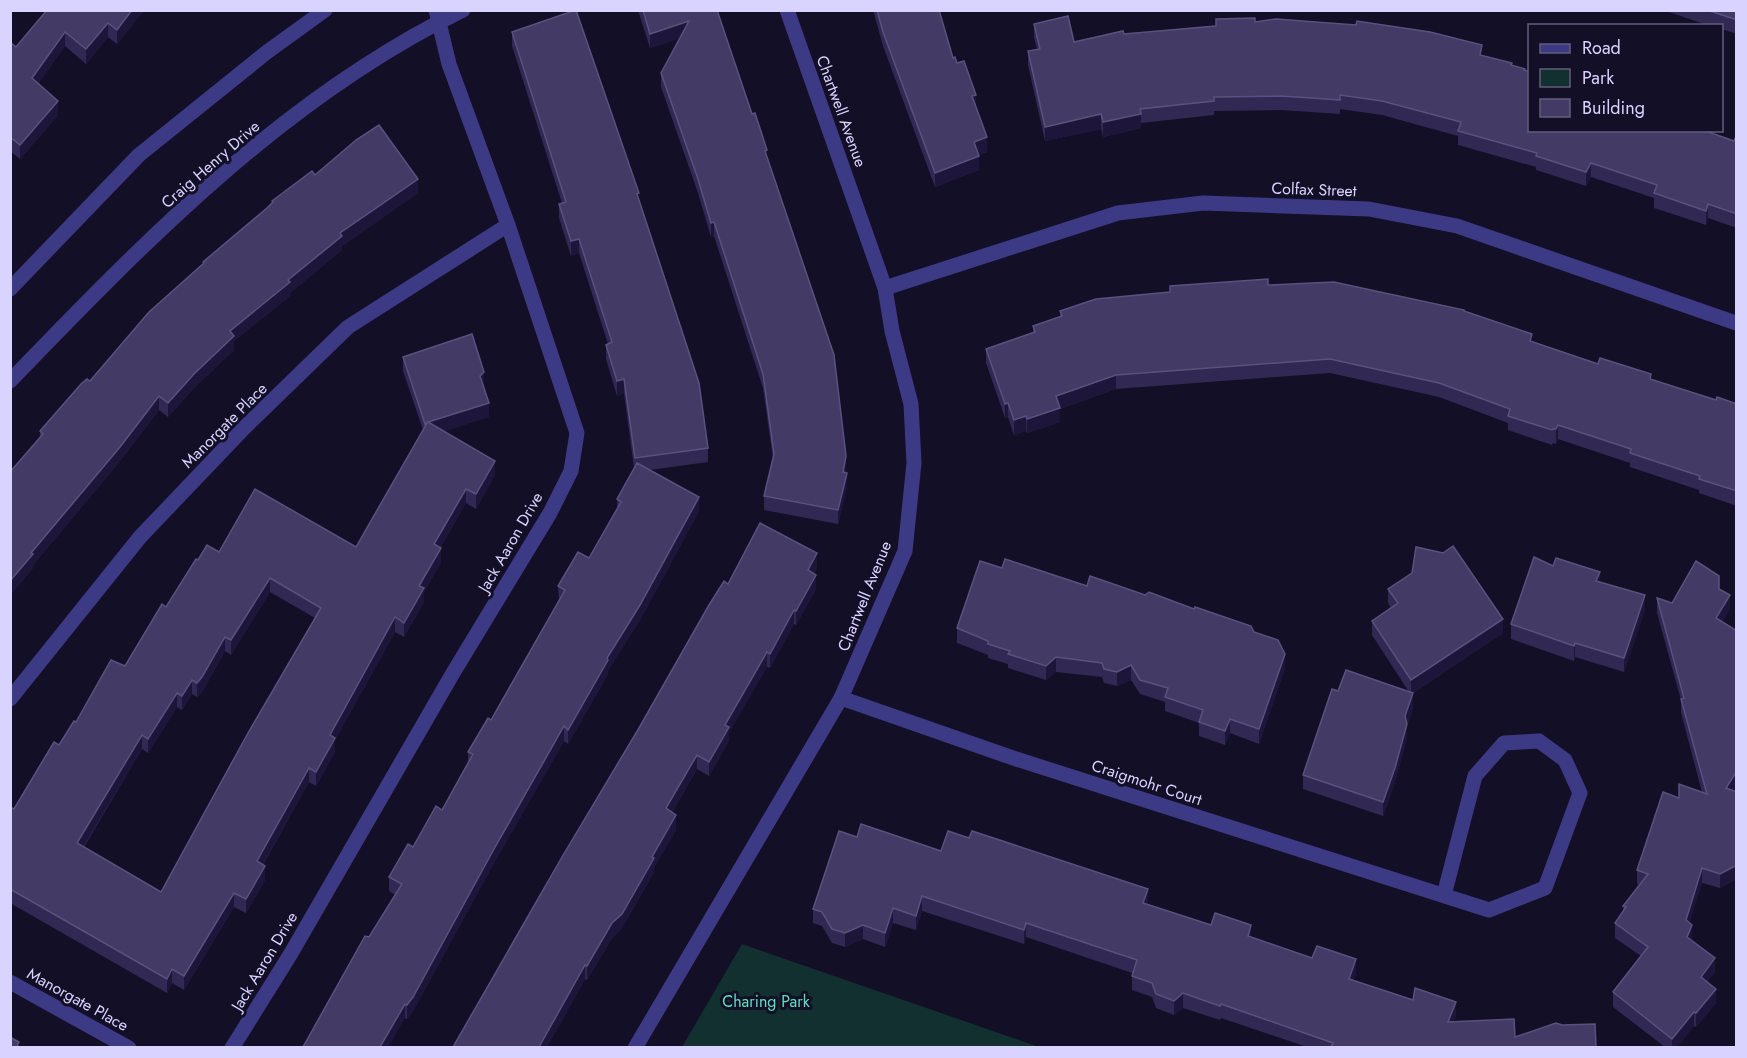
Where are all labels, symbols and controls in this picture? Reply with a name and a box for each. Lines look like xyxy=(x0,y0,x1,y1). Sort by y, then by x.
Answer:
legend xyxy=(1528,24,1723,132)
text: Road xyxy=(1582,35,1621,61)
street label: Chartwell Avenue xyxy=(811,52,872,170)
text: Park xyxy=(1582,65,1614,91)
text: Building xyxy=(1582,95,1645,121)
street label: Craig Henry Drive xyxy=(156,115,265,214)
street label: Colfax Street xyxy=(1271,177,1357,202)
street label: Manorgate Place xyxy=(176,377,272,473)
street label: Jack Aaron Drive xyxy=(471,488,548,598)
street label: Chartwell Avenue xyxy=(832,538,897,655)
street label: Craigmohr Court xyxy=(1089,754,1205,811)
street label: Jack Aaron Drive xyxy=(225,907,303,1017)
street label: Manorgate Place xyxy=(23,962,133,1037)
park label: Charing Park xyxy=(722,990,811,1013)

